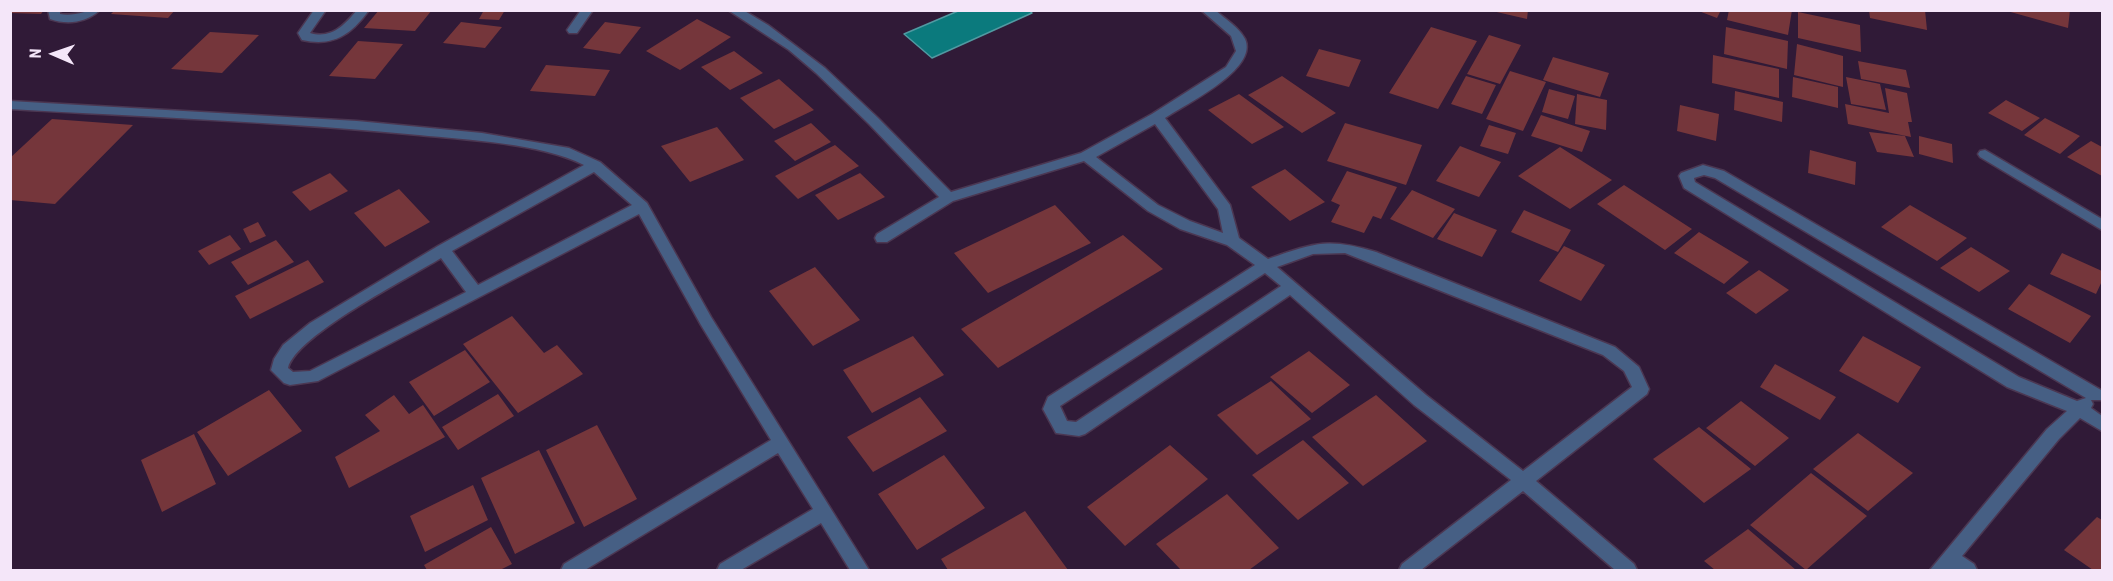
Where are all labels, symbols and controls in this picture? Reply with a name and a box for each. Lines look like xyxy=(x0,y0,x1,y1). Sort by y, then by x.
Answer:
north arrow xyxy=(24,24,84,84)
text: N xyxy=(26,48,45,59)

